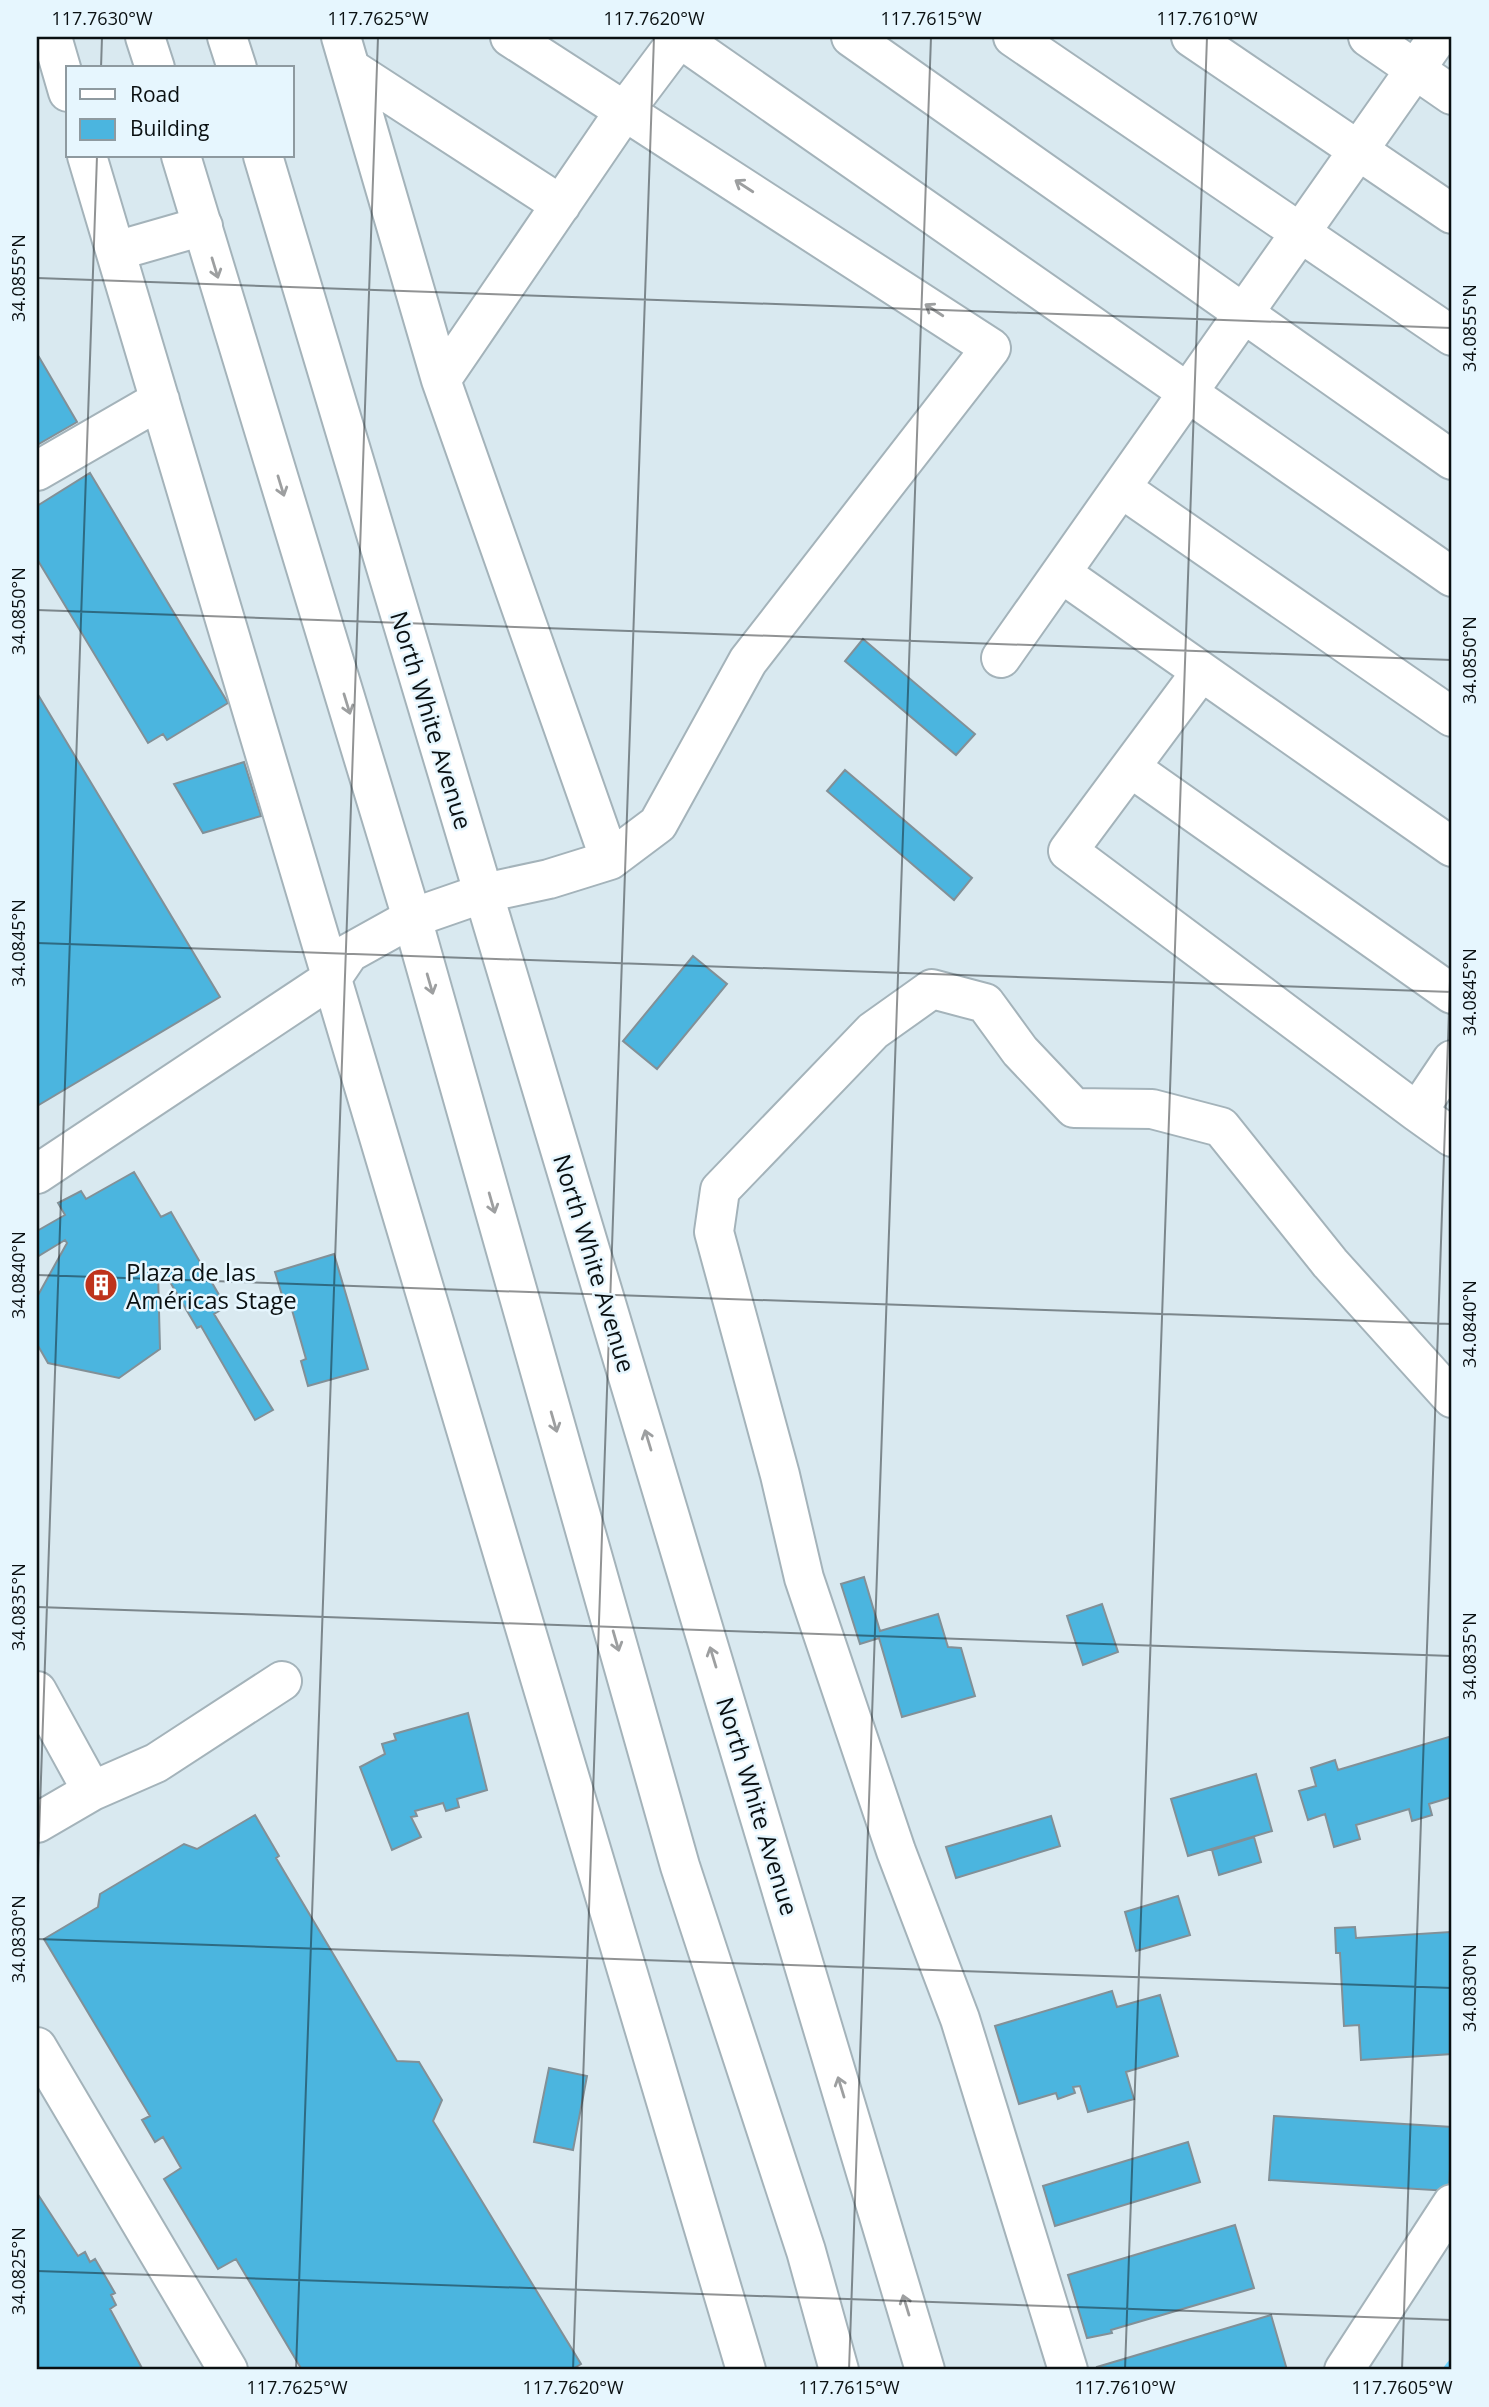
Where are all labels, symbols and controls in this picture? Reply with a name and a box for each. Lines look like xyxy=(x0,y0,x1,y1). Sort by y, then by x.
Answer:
text: 117.7630°W xyxy=(51,6,153,30)
text: 117.7625°W xyxy=(327,6,429,30)
text: 117.7620°W xyxy=(603,6,705,30)
text: 117.7615°W xyxy=(880,6,982,30)
text: 117.7610°W xyxy=(1156,6,1258,30)
legend xyxy=(66,66,294,158)
text: Road xyxy=(130,80,180,108)
text: Building xyxy=(130,114,209,142)
one-way arrow xyxy=(734,178,754,192)
text: 34.0855°N xyxy=(6,234,30,322)
one-way arrow xyxy=(210,257,223,279)
text: 34.0855°N xyxy=(1457,284,1481,372)
one-way arrow xyxy=(925,303,944,317)
one-way arrow xyxy=(276,474,289,496)
text: 34.0850°N xyxy=(6,567,30,655)
street label: North White Avenue xyxy=(383,607,481,833)
text: 34.0850°N xyxy=(1457,616,1481,704)
one-way arrow xyxy=(341,692,354,714)
text: 34.0845°N xyxy=(6,899,30,987)
text: 34.0845°N xyxy=(1457,948,1481,1036)
one-way arrow xyxy=(425,973,438,995)
street label: North White Avenue xyxy=(546,1150,644,1376)
one-way arrow xyxy=(487,1192,500,1214)
text: 34.0840°N xyxy=(6,1231,30,1319)
place label: Plaza de las Américas Stage xyxy=(126,1255,297,1316)
building icon: Plaza de las Américas Stage xyxy=(82,1266,120,1304)
text: 34.0840°N xyxy=(1457,1280,1481,1368)
one-way arrow xyxy=(549,1411,562,1433)
one-way arrow xyxy=(640,1429,653,1451)
text: 34.0835°N xyxy=(6,1563,30,1651)
text: 34.0835°N xyxy=(1457,1612,1481,1700)
one-way arrow xyxy=(611,1630,624,1652)
one-way arrow xyxy=(706,1647,719,1669)
street label: North White Avenue xyxy=(709,1693,807,1919)
text: 34.0830°N xyxy=(6,1895,30,1983)
text: 34.0830°N xyxy=(1457,1944,1481,2032)
one-way arrow xyxy=(834,2076,847,2098)
text: 34.0825°N xyxy=(6,2227,30,2315)
one-way arrow xyxy=(899,2294,912,2316)
text: 117.7625°W xyxy=(246,2375,348,2399)
text: 117.7620°W xyxy=(522,2375,624,2399)
text: 117.7615°W xyxy=(798,2375,900,2399)
text: 117.7610°W xyxy=(1074,2375,1176,2399)
text: 117.7605°W xyxy=(1351,2375,1453,2399)

